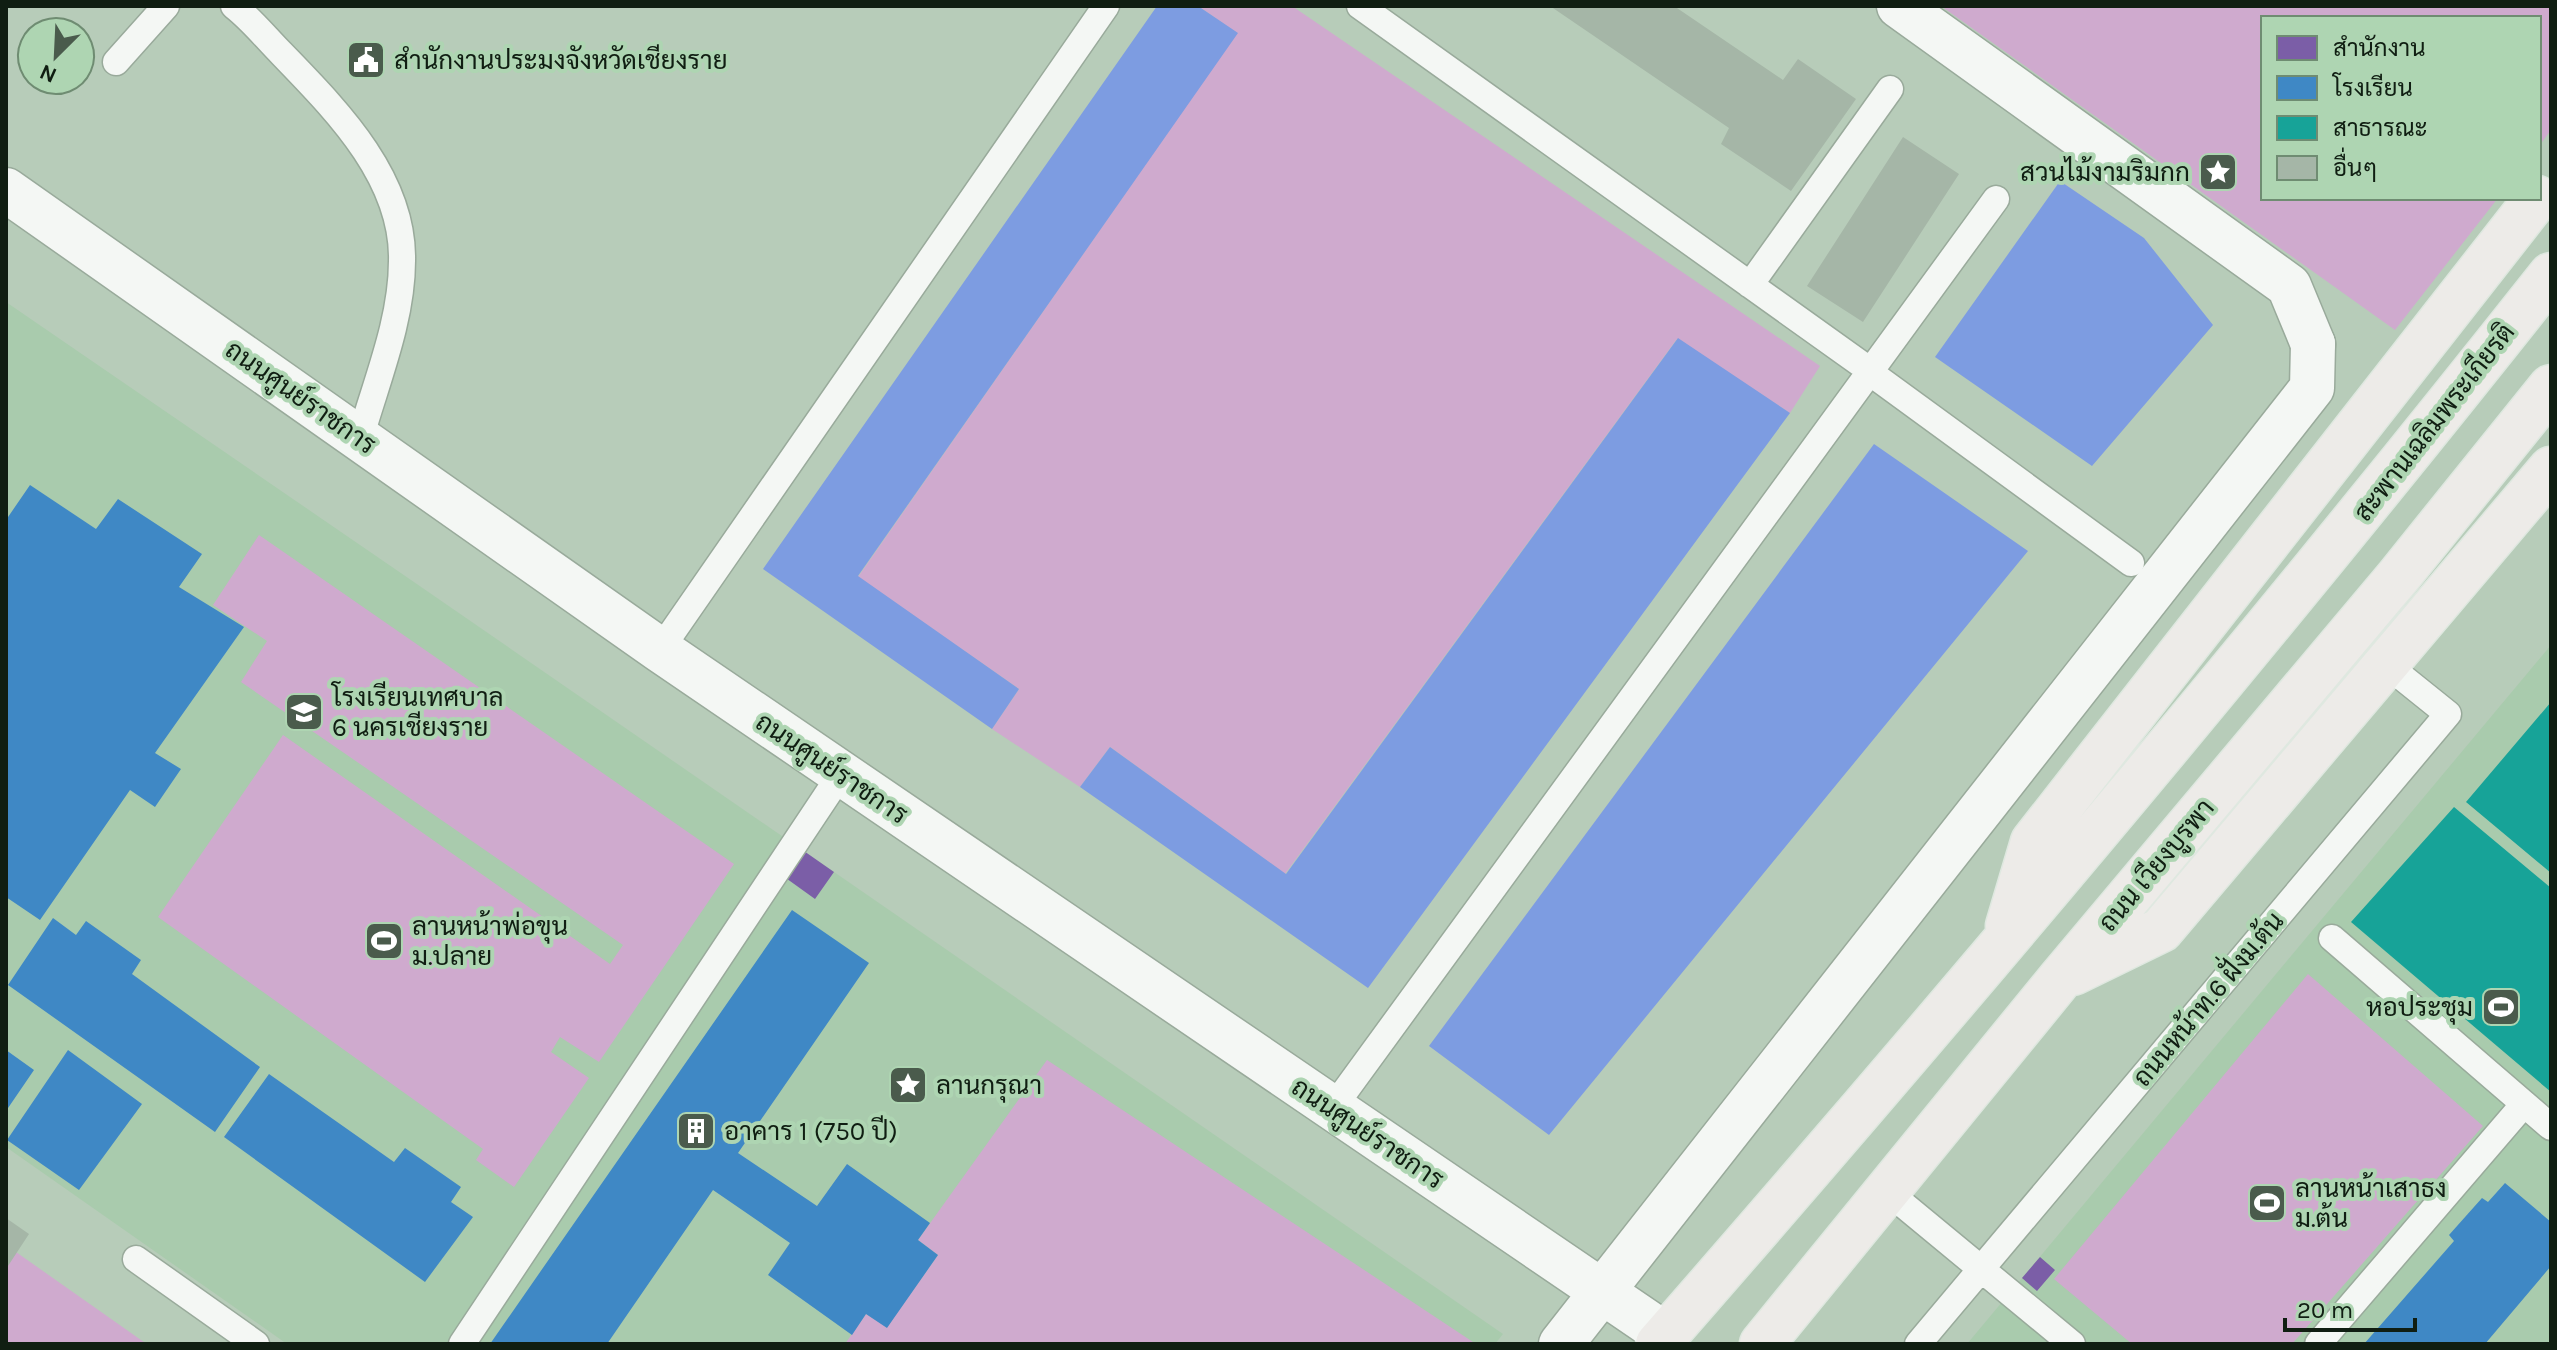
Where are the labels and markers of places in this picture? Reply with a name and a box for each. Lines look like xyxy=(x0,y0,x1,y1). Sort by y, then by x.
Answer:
public building icon: สำนักงานประมงจังหวัดเชียงราย xyxy=(345,39,387,81)
place label: สำนักงานประมงจังหวัดเชียงราย xyxy=(394,44,728,76)
place icon: สวนไม้งามริมกก xyxy=(2197,151,2239,193)
place label: สวนไม้งามริมกก xyxy=(2020,156,2190,188)
place label: โรงเรียนเทศบาล 6 นครเชียงราย xyxy=(330,681,504,743)
school or university icon: โรงเรียนเทศบาล 6 นครเชียงราย xyxy=(283,691,325,733)
place label: ลานหน้าพ่อขุน ม.ปลาย xyxy=(412,910,568,972)
sports icon: ลานหน้าพ่อขุน ม.ปลาย xyxy=(363,920,405,962)
sports icon: หอประชุม xyxy=(2480,986,2522,1028)
place label: หอประชุม xyxy=(2366,992,2473,1025)
place icon: ลานกรุณา xyxy=(887,1064,929,1106)
place label: ลานกรุณา xyxy=(936,1070,1042,1103)
building icon: อาคาร 1 (750 ปี) xyxy=(675,1110,717,1152)
place label: อาคาร 1 (750 ปี) xyxy=(724,1115,898,1147)
place label: ลานหน้าเสาธง ม.ต้น xyxy=(2295,1172,2447,1234)
sports icon: ลานหน้าเสาธง ม.ต้น xyxy=(2246,1182,2288,1224)

